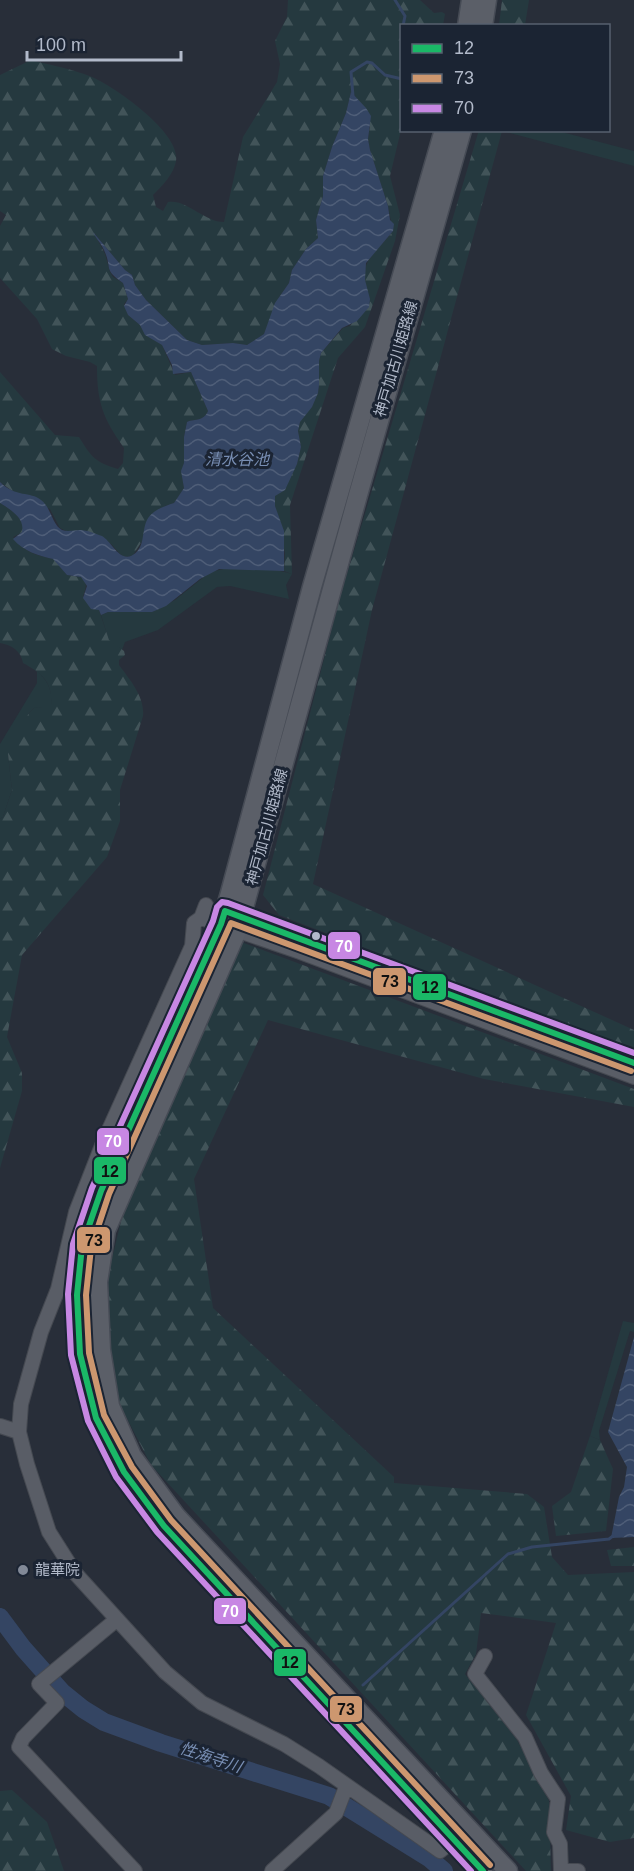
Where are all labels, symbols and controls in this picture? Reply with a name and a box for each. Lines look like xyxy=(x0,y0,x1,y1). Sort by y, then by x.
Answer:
scale bar xyxy=(27,24,182,62)
legend xyxy=(400,24,610,132)
text: 100 m xyxy=(36,35,86,55)
text: 12 xyxy=(454,38,474,58)
text: 73 xyxy=(454,68,474,88)
text: 70 xyxy=(454,98,474,118)
street label: 神戸加古川姫路線 xyxy=(371,299,420,419)
water label: 清水谷池 xyxy=(205,451,271,468)
street label: 神戸加古川姫路線 xyxy=(243,767,290,887)
unlabelled marker xyxy=(310,930,322,942)
line badge: 70 xyxy=(327,931,361,960)
text: 70 xyxy=(335,938,353,955)
line badge: 73 xyxy=(372,967,407,996)
text: 73 xyxy=(381,973,399,990)
line badge: 12 xyxy=(412,973,447,1001)
text: 12 xyxy=(421,979,439,996)
line badge: 70 xyxy=(96,1127,130,1156)
text: 70 xyxy=(104,1133,122,1150)
line badge: 12 xyxy=(93,1156,127,1185)
text: 12 xyxy=(101,1163,119,1180)
line badge: 73 xyxy=(76,1226,111,1254)
text: 73 xyxy=(85,1232,103,1249)
place label: 龍華院 xyxy=(35,1561,80,1578)
marker: 龍華院 xyxy=(16,1563,30,1577)
line badge: 70 xyxy=(213,1597,247,1625)
text: 70 xyxy=(221,1603,239,1620)
line badge: 12 xyxy=(273,1648,307,1677)
text: 12 xyxy=(281,1654,299,1671)
line badge: 73 xyxy=(329,1695,363,1723)
text: 73 xyxy=(337,1701,355,1718)
water label: 性海寺川 xyxy=(178,1740,246,1776)

